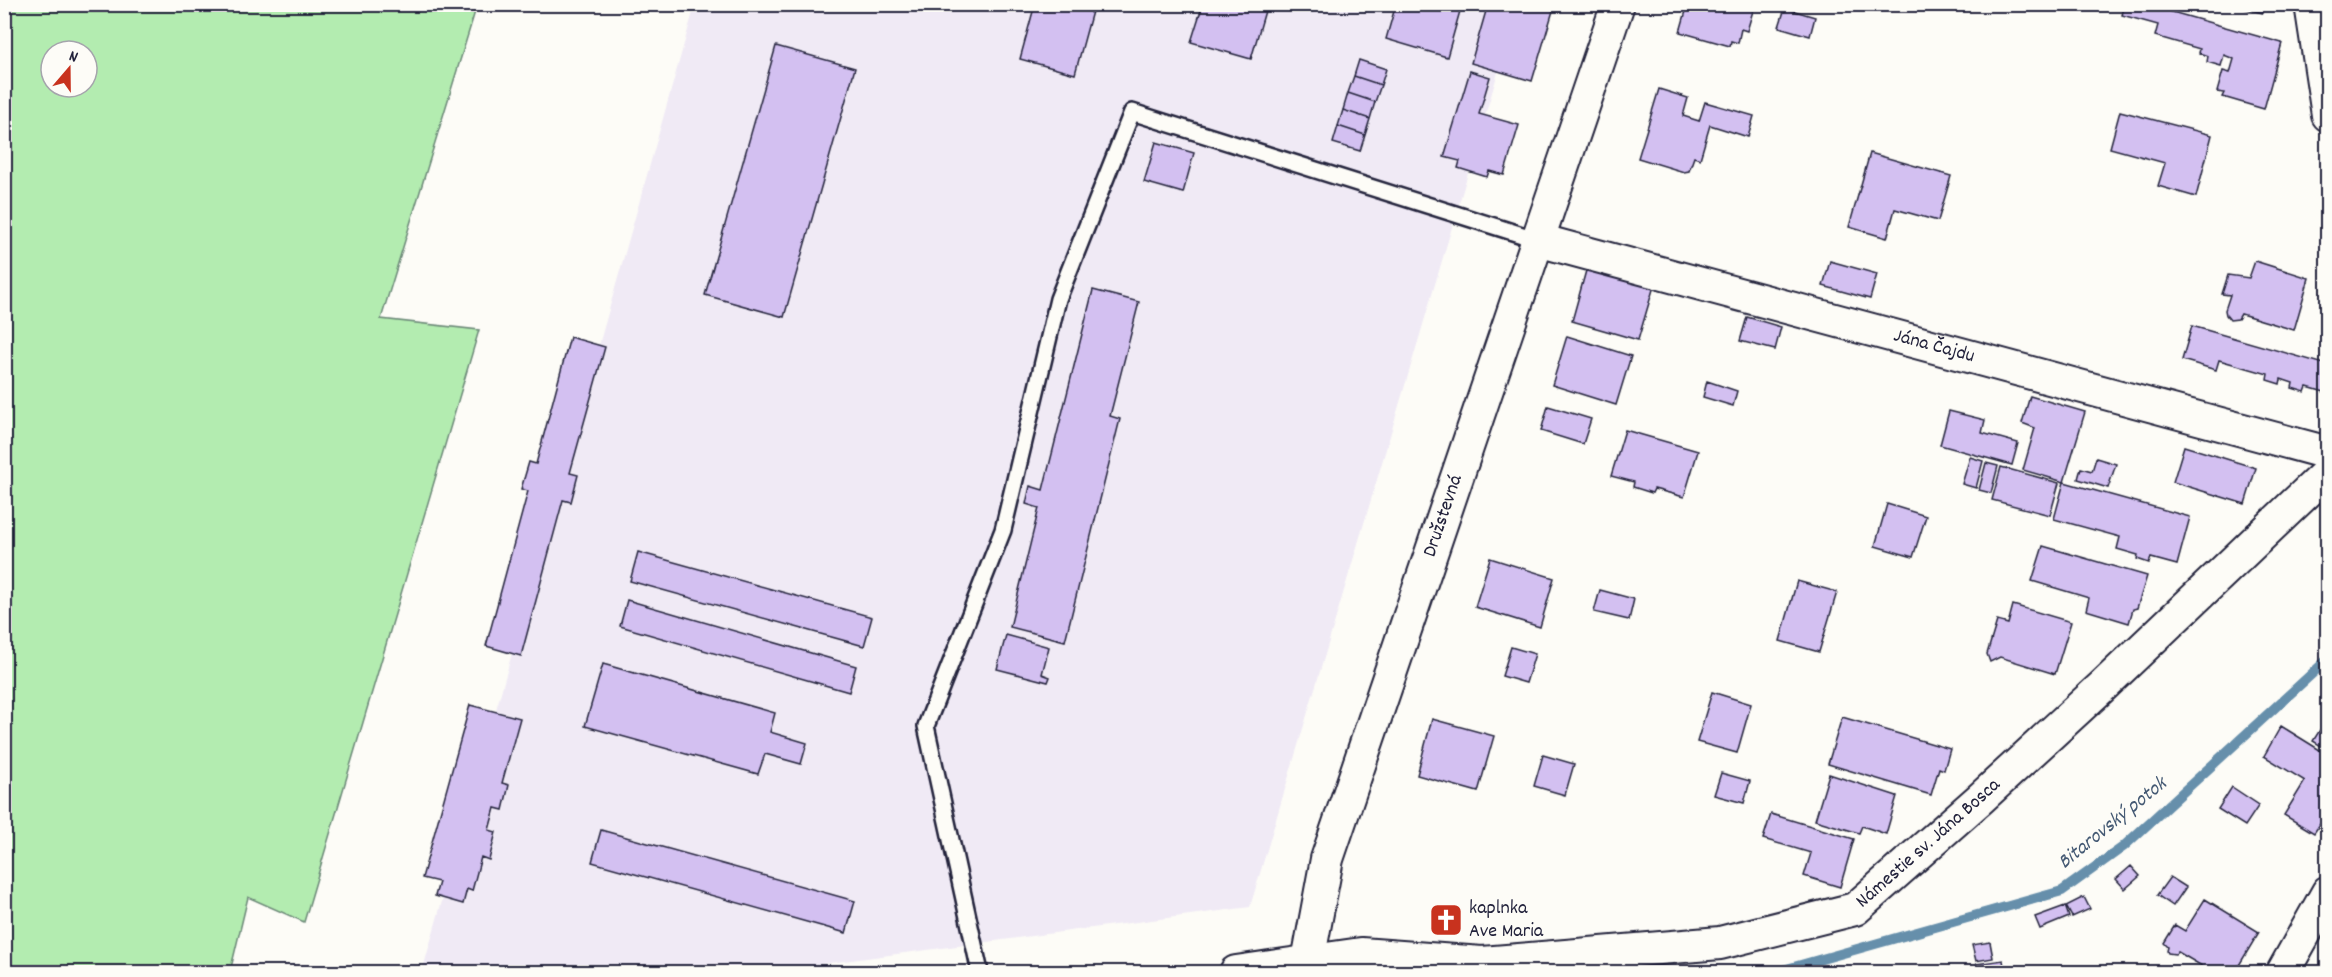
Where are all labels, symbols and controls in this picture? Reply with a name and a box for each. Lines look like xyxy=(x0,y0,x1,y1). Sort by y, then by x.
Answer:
north arrow xyxy=(39,39,99,99)
text: N xyxy=(66,45,81,69)
street label: Jána Čajdu xyxy=(1890,322,1978,371)
street label: Družstevná xyxy=(1417,471,1471,561)
water label: Bitarovský potok xyxy=(2052,769,2176,877)
street label: Námestie sv. Jána Bosca xyxy=(1850,772,2008,916)
place label: kaplnka Ave Maria xyxy=(1469,895,1544,946)
church icon: kaplnka Ave Maria xyxy=(1428,902,1464,938)

